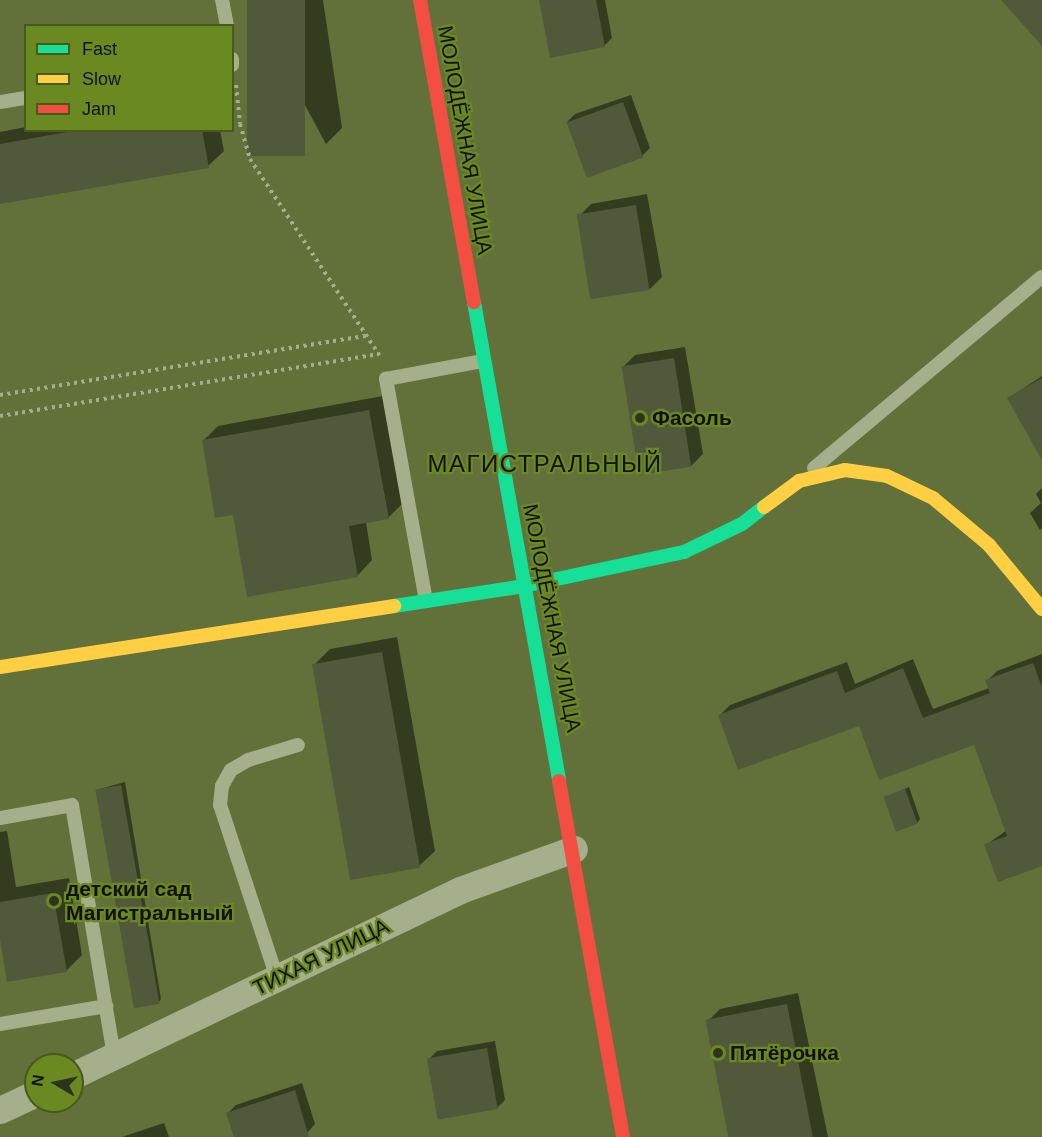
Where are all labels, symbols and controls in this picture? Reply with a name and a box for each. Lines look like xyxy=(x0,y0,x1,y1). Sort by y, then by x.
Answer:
legend xyxy=(24,24,234,132)
street label: МОЛОДЁЖНАЯ УЛИЦА xyxy=(432,24,498,256)
text: Fast xyxy=(82,39,117,59)
text: Slow xyxy=(82,69,121,89)
text: Jam xyxy=(82,99,116,119)
place label: Фасоль xyxy=(652,405,732,431)
marker: Фасоль xyxy=(633,411,647,425)
district label: МАГИСТРАЛЬНЫЙ xyxy=(427,450,663,478)
street label: МОЛОДЁЖНАЯ УЛИЦА xyxy=(517,502,587,734)
place label: детский сад Магистральный xyxy=(66,876,233,926)
marker: детский сад Магистральный xyxy=(47,894,61,908)
street label: ТИХАЯ УЛИЦА xyxy=(249,913,393,1001)
place label: Пятёрочка xyxy=(730,1040,839,1066)
marker: Пятёрочка xyxy=(711,1046,725,1060)
north arrow xyxy=(24,1053,84,1113)
text: N xyxy=(28,1073,47,1087)

